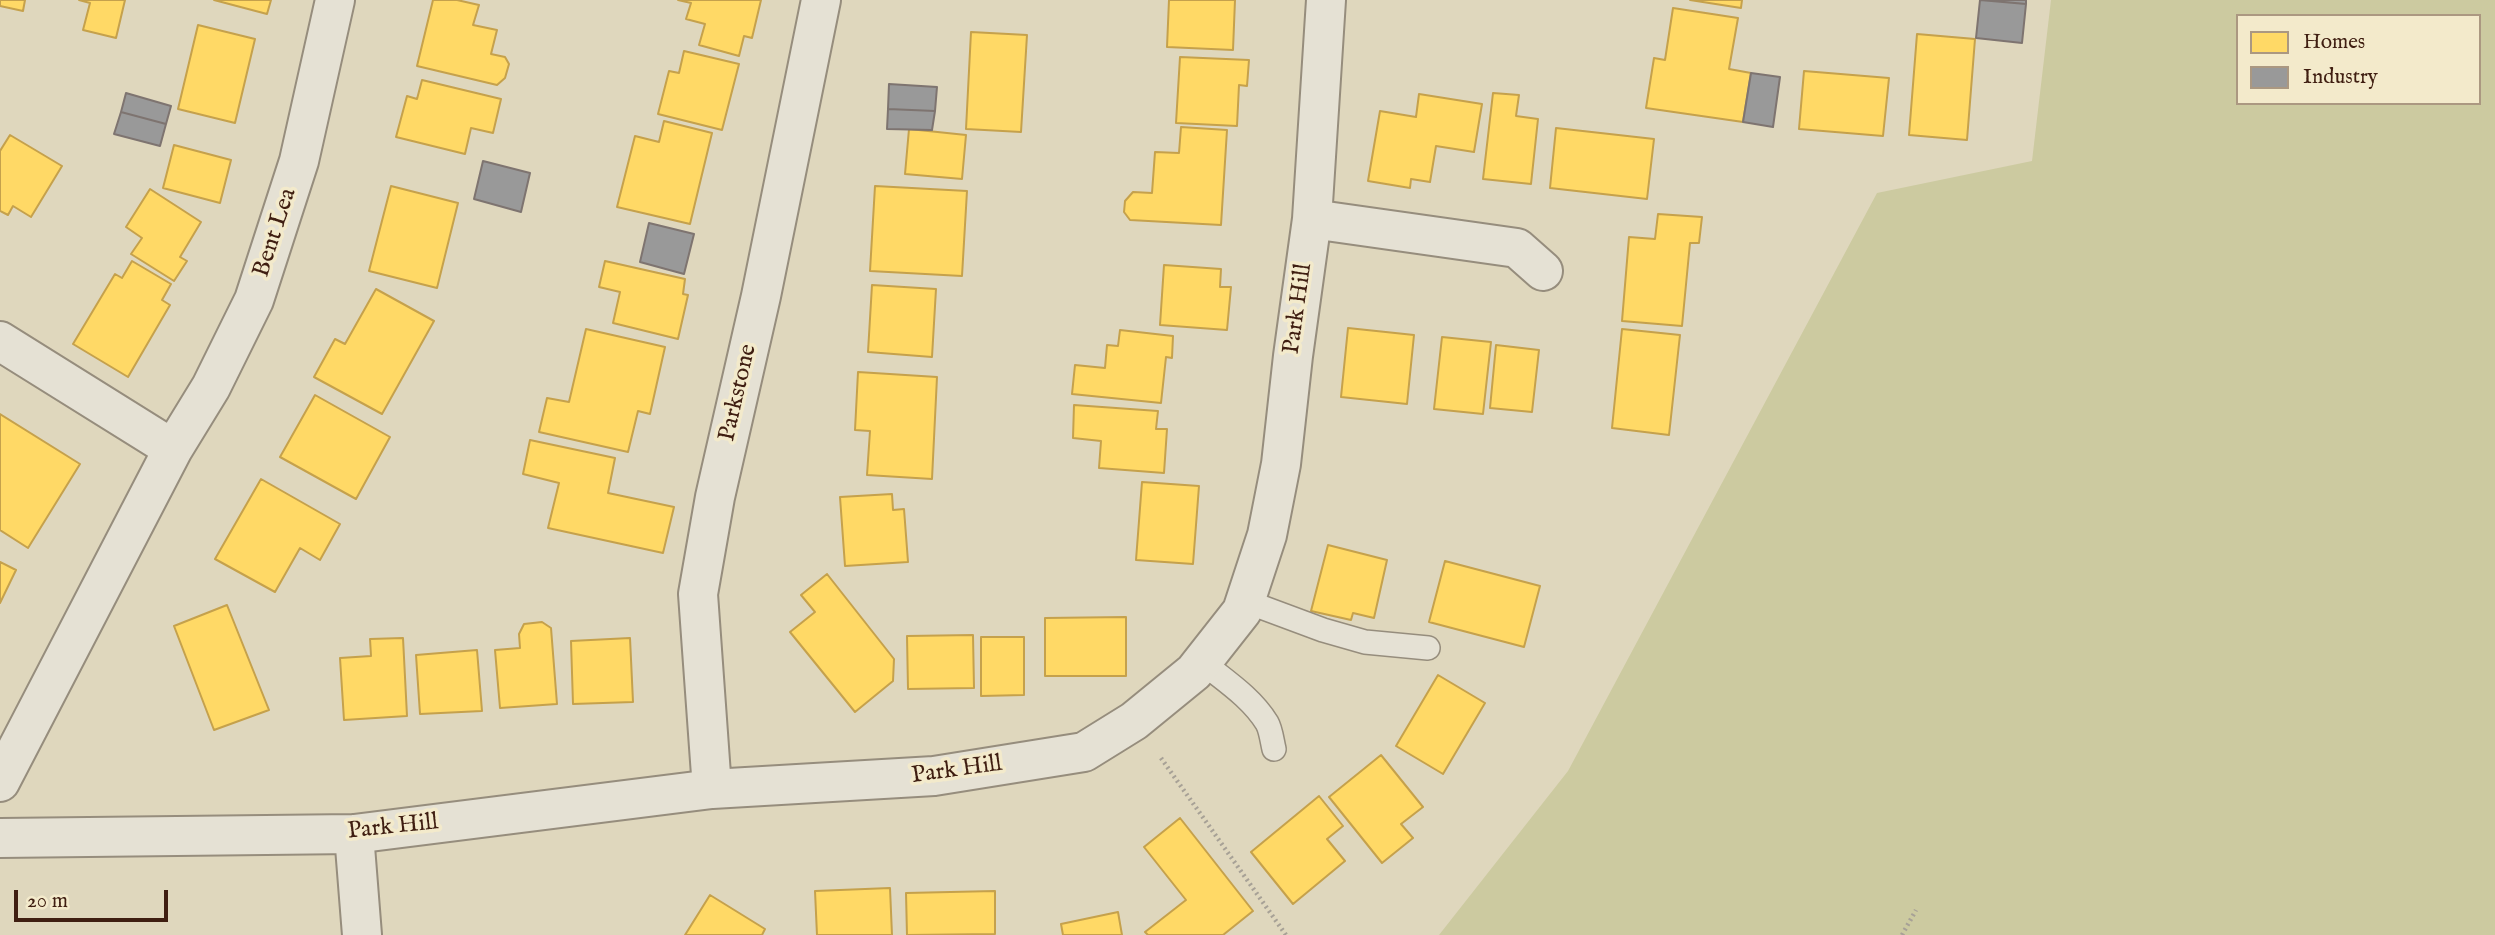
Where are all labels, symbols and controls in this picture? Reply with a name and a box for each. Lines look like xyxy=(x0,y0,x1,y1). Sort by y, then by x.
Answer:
legend xyxy=(2236,14,2481,105)
text: Homes xyxy=(2303,29,2365,56)
text: Industry xyxy=(2303,64,2378,91)
street label: Bent Lea xyxy=(248,185,304,281)
street label: Park Hill xyxy=(1278,262,1320,356)
street label: Parkstone xyxy=(714,342,764,444)
street label: Park Hill xyxy=(910,750,1004,792)
street label: Park Hill xyxy=(346,809,440,847)
scale bar xyxy=(18,876,172,920)
text: 20 m xyxy=(27,888,68,915)

